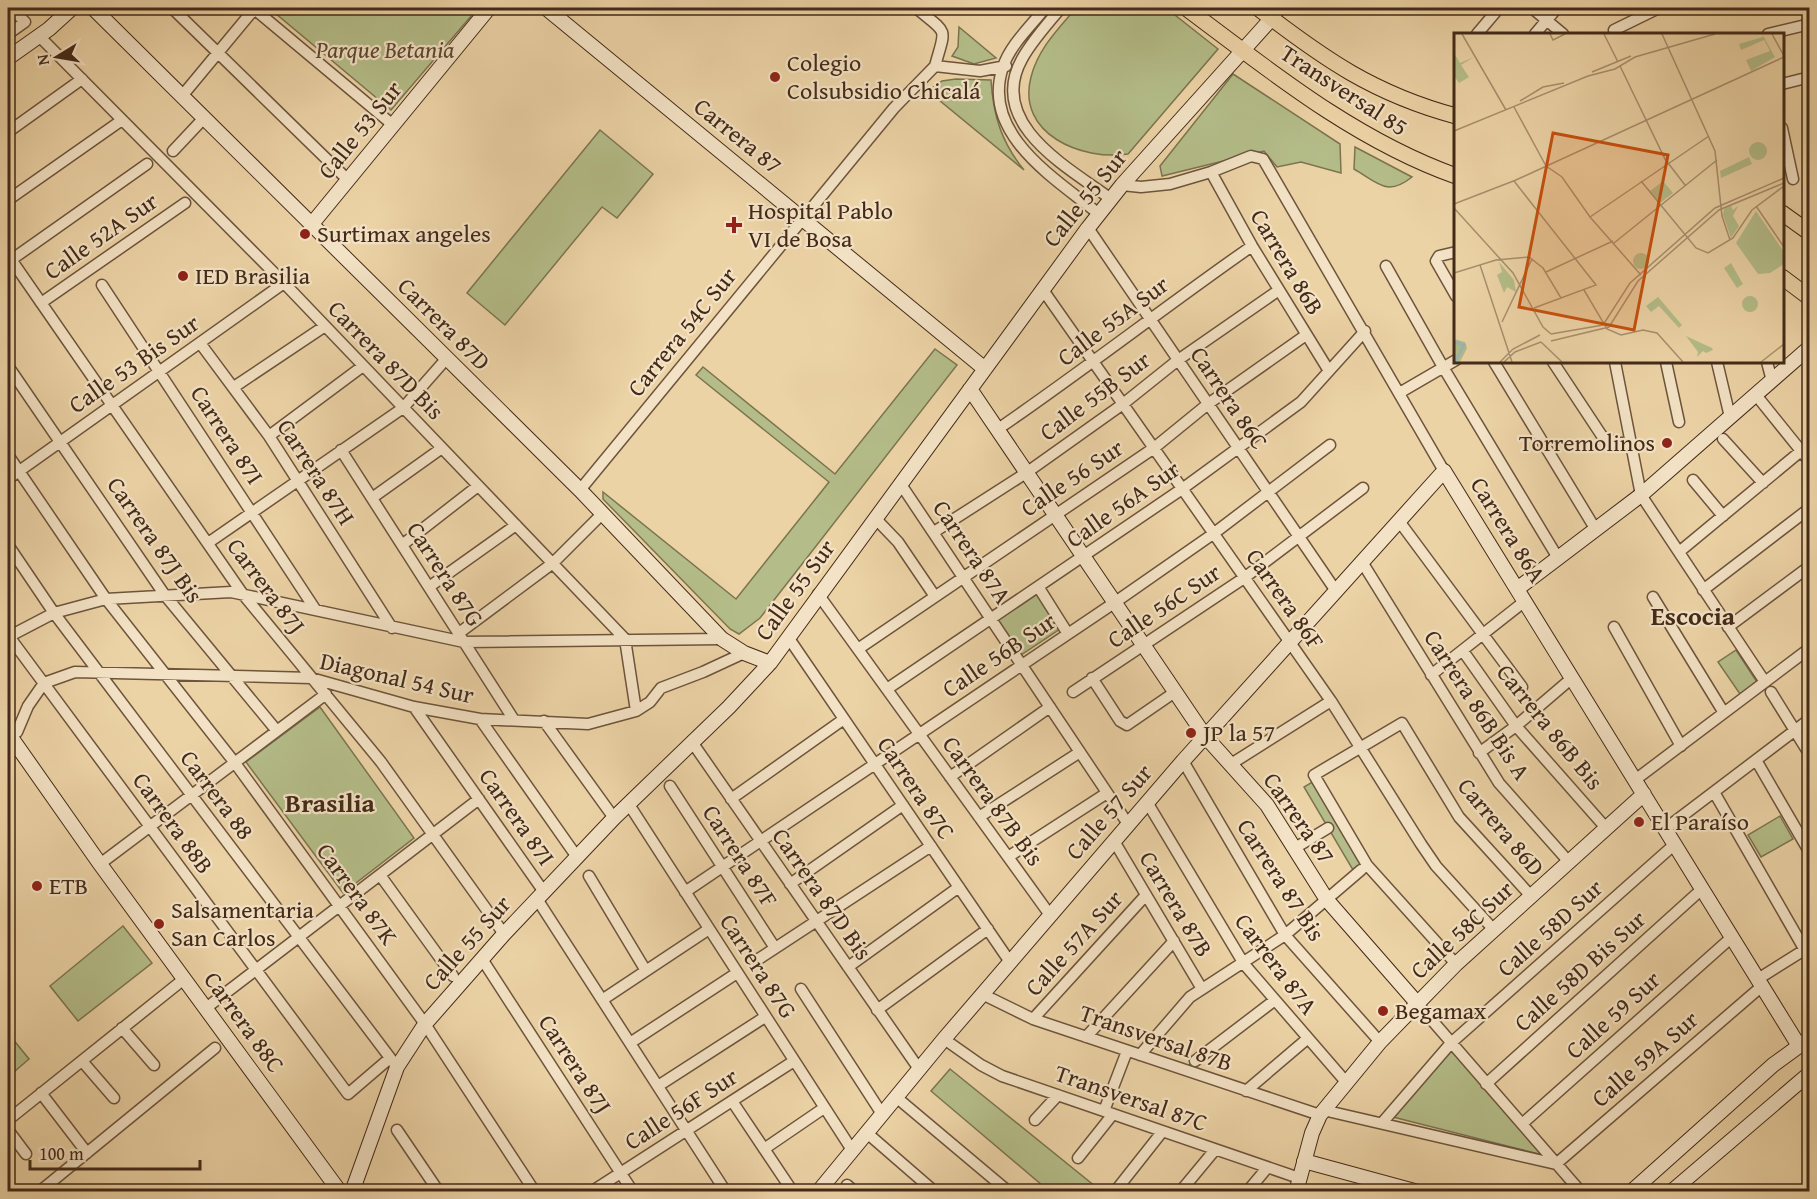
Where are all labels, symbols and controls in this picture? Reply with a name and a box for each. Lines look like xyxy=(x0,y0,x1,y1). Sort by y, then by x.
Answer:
north arrow xyxy=(27,27,87,87)
park label: Parque Betania xyxy=(315,32,454,67)
inset map xyxy=(1454,33,1784,363)
street label: Transversal 85 xyxy=(1274,35,1415,144)
place label: Colegio Colsubsidio Chicalá xyxy=(787,45,981,108)
text: N xyxy=(29,52,55,67)
marker: Colegio Colsubsidio Chicalá xyxy=(768,70,782,84)
street label: Calle 53 Sur xyxy=(309,73,410,186)
street label: Carrera 87 xyxy=(687,89,790,182)
street label: Calle 55 Sur xyxy=(1034,141,1135,254)
street label: Calle 52A Sur xyxy=(37,183,165,288)
place label: Hospital Pablo VI de Bosa xyxy=(748,193,893,256)
street label: Carrera 86B xyxy=(1242,202,1333,321)
place label: Surtimax angeles xyxy=(317,216,491,251)
marker: Hospital Pablo VI de Bosa xyxy=(725,216,743,234)
marker: Surtimax angeles xyxy=(298,227,312,241)
place label: IED Brasilia xyxy=(195,258,311,293)
street label: Carrera 54C Sur xyxy=(618,259,745,404)
street label: Calle 55A Sur xyxy=(1049,267,1176,374)
marker: IED Brasilia xyxy=(176,269,190,283)
street label: Carrera 87D xyxy=(390,269,499,378)
street label: Carrera 87D Bis xyxy=(320,292,453,427)
street label: Calle 53 Bis Sur xyxy=(61,305,206,422)
street label: Carrera 86C xyxy=(1182,339,1277,456)
street label: Calle 55B Sur xyxy=(1032,342,1158,449)
street label: Carrera 87I xyxy=(182,378,273,491)
street label: Carrera 87H xyxy=(269,412,364,532)
place label: Torremolinos xyxy=(1519,425,1655,460)
street label: Calle 56 Sur xyxy=(1013,430,1130,525)
marker: Torremolinos xyxy=(1660,436,1674,450)
street label: Calle 56A Sur xyxy=(1059,451,1187,556)
street label: Carrera 87J Bis xyxy=(99,469,212,610)
street label: Carrera 86A xyxy=(1462,470,1555,590)
street label: Carrera 87A xyxy=(925,493,1020,611)
street label: Carrera 87G xyxy=(398,514,492,633)
street label: Carrera 87J xyxy=(219,530,314,641)
street label: Calle 55 Sur xyxy=(746,532,843,647)
street label: Carrera 86F xyxy=(1238,541,1333,656)
street label: Calle 56C Sur xyxy=(1100,555,1228,657)
district label: Escocia xyxy=(1651,596,1736,635)
street label: Calle 56B Sur xyxy=(935,603,1063,706)
street label: Carrera 86B Bis A xyxy=(1416,623,1539,787)
street label: Diagonal 54 Sur xyxy=(317,643,477,712)
street label: Carrera 86B Bis xyxy=(1489,656,1612,797)
place label: JP la 57 xyxy=(1200,715,1275,750)
marker: JP la 57 xyxy=(1184,726,1198,740)
street label: Carrera 87B Bis xyxy=(934,728,1053,873)
street label: Carrera 87C xyxy=(869,729,964,846)
street label: Carrera 88 xyxy=(172,742,263,847)
street label: Calle 57 Sur xyxy=(1057,756,1160,867)
street label: Carrera 87I xyxy=(471,761,564,873)
street label: Carrera 88B xyxy=(125,765,222,881)
street label: Carrera 87 xyxy=(1255,765,1344,871)
street label: Carrera 86D xyxy=(1450,770,1553,884)
district label: Brasilia xyxy=(285,783,376,822)
street label: Carrera 87F xyxy=(694,797,787,914)
place label: El Paraíso xyxy=(1651,804,1749,839)
street label: Carrera 87 Bis xyxy=(1229,812,1334,948)
marker: El Paraíso xyxy=(1632,815,1646,829)
street label: Carrera 87D Bis xyxy=(764,821,881,967)
street label: Carrera 87K xyxy=(308,835,407,953)
street label: Carrera 87B xyxy=(1131,844,1222,963)
place label: ETB xyxy=(49,868,88,903)
street label: Calle 58D Sur xyxy=(1489,870,1610,985)
street label: Calle 58C Sur xyxy=(1402,872,1521,987)
marker: ETB xyxy=(30,879,44,893)
street label: Calle 57A Sur xyxy=(1016,882,1131,1003)
street label: Calle 55 Sur xyxy=(414,887,519,998)
place label: Salsamentaria San Carlos xyxy=(171,892,314,955)
street label: Calle 58D Bis Sur xyxy=(1506,902,1654,1040)
street label: Carrera 87G xyxy=(711,906,805,1025)
street label: Carrera 87A xyxy=(1227,906,1326,1022)
marker: Salsamentaria San Carlos xyxy=(152,917,166,931)
street label: Calle 59 Sur xyxy=(1557,962,1668,1067)
street label: Carrera 88C xyxy=(196,964,293,1080)
place label: Begamax xyxy=(1395,993,1487,1028)
street label: Transversal 87B xyxy=(1075,995,1237,1080)
street label: Calle 59A Sur xyxy=(1583,1002,1706,1115)
marker: Begamax xyxy=(1376,1004,1390,1018)
street label: Carrera 87J xyxy=(530,1007,621,1120)
street label: Transversal 87C xyxy=(1050,1055,1212,1140)
street label: Calle 56F Sur xyxy=(617,1059,744,1158)
scale bar xyxy=(30,1133,200,1171)
text: 100 m xyxy=(39,1140,84,1167)

